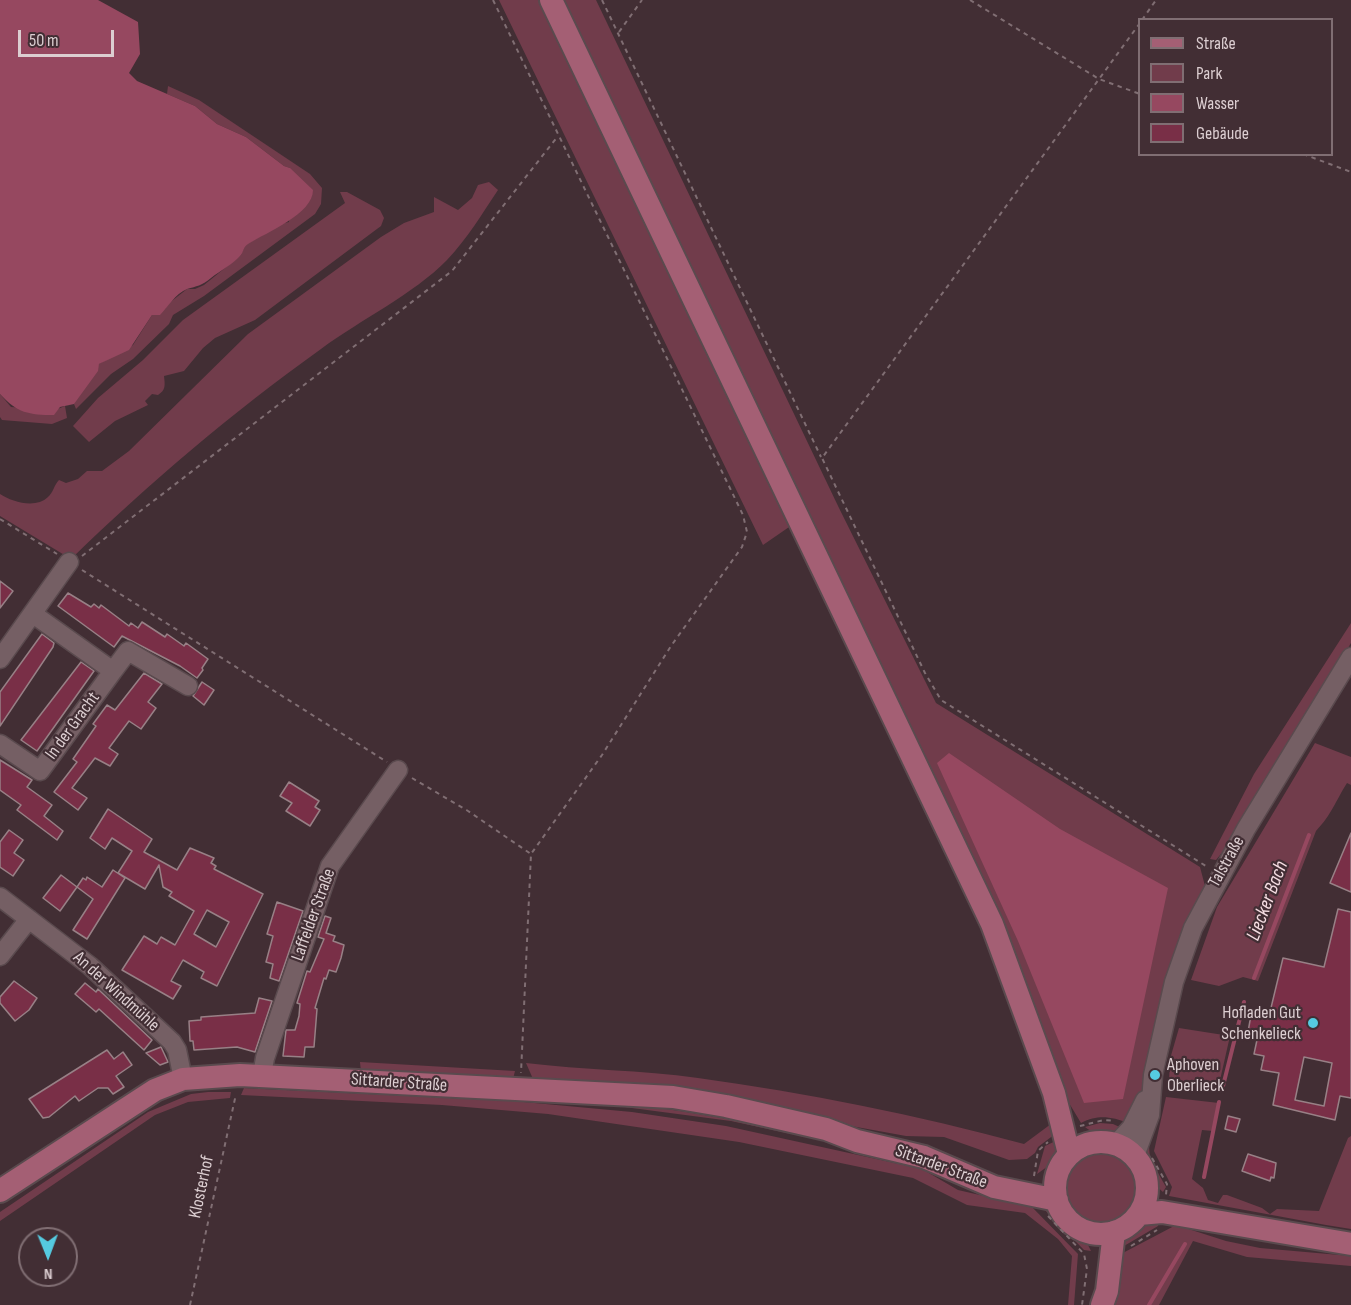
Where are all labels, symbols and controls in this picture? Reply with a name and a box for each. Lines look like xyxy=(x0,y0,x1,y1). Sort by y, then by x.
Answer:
scale bar xyxy=(21,18,117,56)
legend xyxy=(1138,18,1333,156)
text: 50 m xyxy=(29,30,59,51)
text: Straße xyxy=(1196,33,1236,54)
text: Park xyxy=(1196,63,1222,84)
text: Wasser xyxy=(1196,93,1239,114)
text: Gebäude xyxy=(1196,123,1249,144)
street label: In der Gracht xyxy=(41,688,105,764)
street label: Talstraße xyxy=(1204,833,1250,891)
water label: Liecker Bach xyxy=(1242,858,1294,944)
street label: Laffelder Straße xyxy=(287,866,341,964)
street label: An der Windmühle xyxy=(68,947,164,1037)
place label: Hofladen Gut Schenkelieck xyxy=(1221,1002,1301,1044)
marker: Hofladen Gut Schenkelieck xyxy=(1306,1016,1320,1030)
place label: Aphoven Oberlieck xyxy=(1167,1054,1224,1096)
marker: Aphoven Oberlieck xyxy=(1148,1068,1162,1082)
street label: Sittarder Straße xyxy=(350,1069,448,1097)
street label: Sittarder Straße xyxy=(892,1140,990,1194)
street label: Klosterhof xyxy=(185,1154,219,1220)
north arrow xyxy=(18,1227,78,1287)
text: N xyxy=(44,1264,53,1283)

